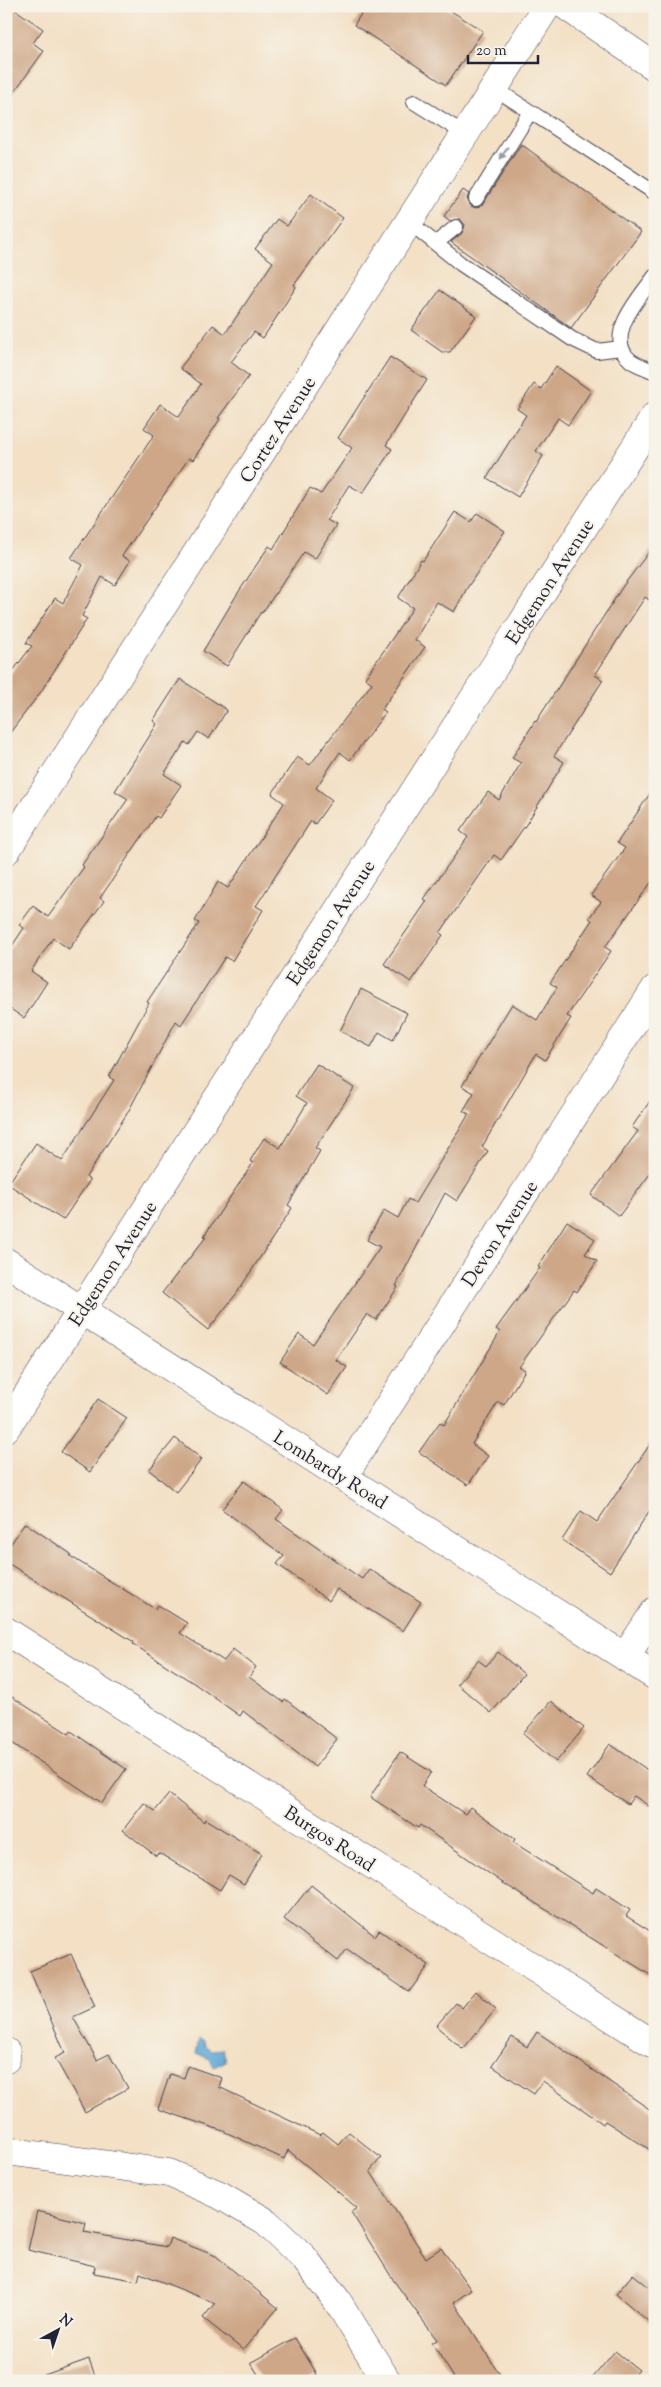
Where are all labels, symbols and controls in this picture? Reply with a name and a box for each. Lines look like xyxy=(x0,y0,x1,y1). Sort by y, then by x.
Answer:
scale bar xyxy=(468,32,538,64)
text: 20 m xyxy=(476,41,507,62)
one-way arrow xyxy=(500,147,509,160)
street label: Cortez Avenue xyxy=(234,372,324,489)
street label: Edgemon Avenue xyxy=(500,514,602,650)
street label: Edgemon Avenue xyxy=(281,855,383,991)
street label: Devon Avenue xyxy=(457,1176,546,1293)
street label: Edgemon Avenue xyxy=(63,1196,165,1332)
street label: Lombardy Road xyxy=(267,1425,392,1517)
street label: Burgos Road xyxy=(278,1800,380,1880)
north arrow xyxy=(32,2304,82,2354)
text: N xyxy=(54,2310,76,2333)

